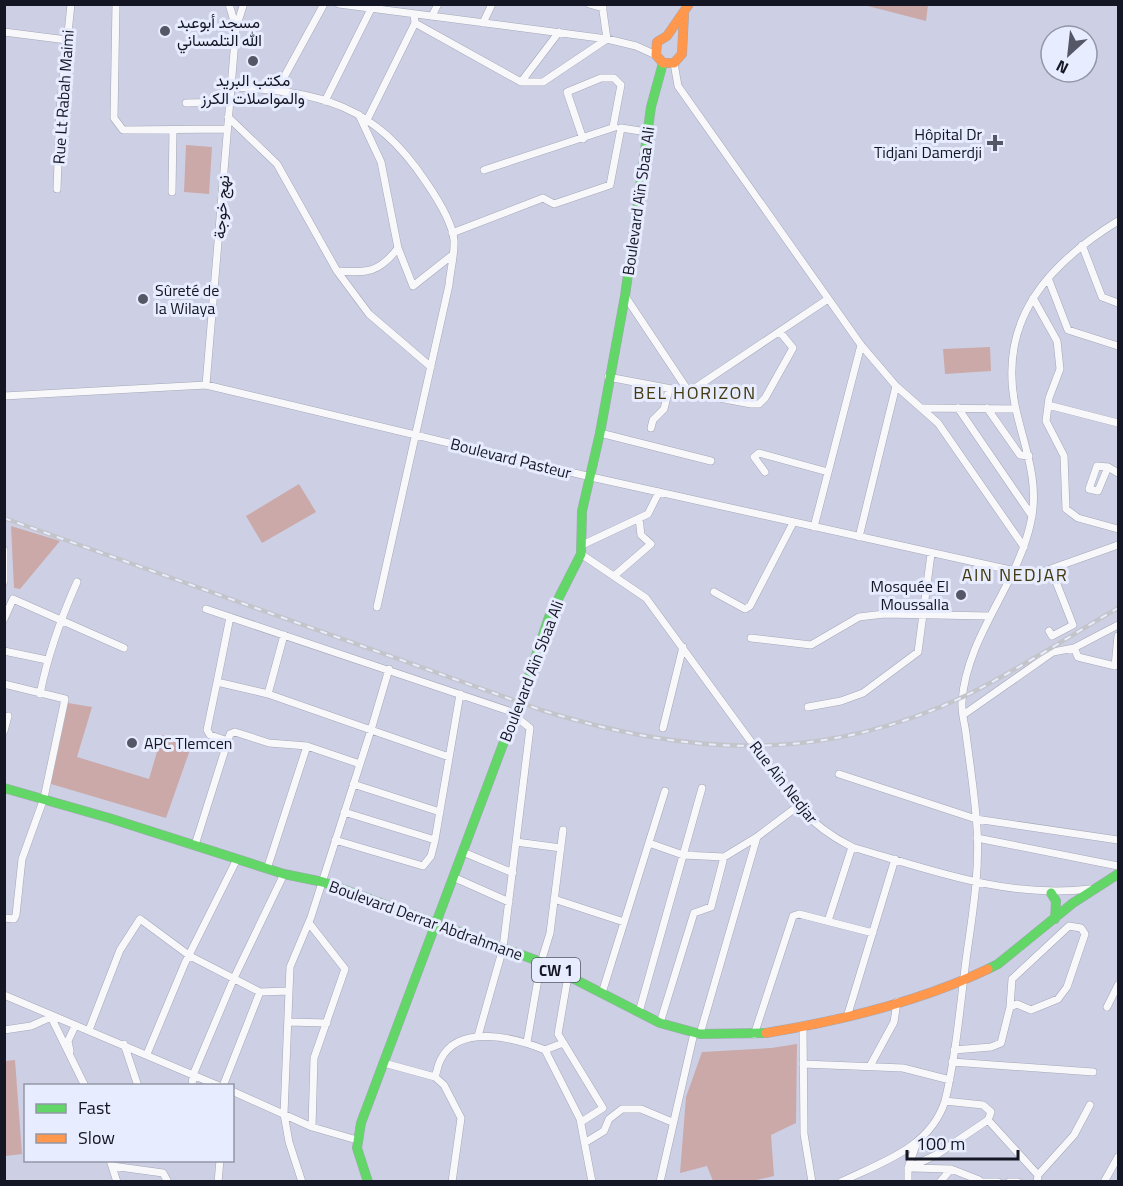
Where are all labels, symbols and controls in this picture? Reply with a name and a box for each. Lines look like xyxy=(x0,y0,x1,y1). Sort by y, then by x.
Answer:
place label: مسجد أبوعبد الله التلمساني xyxy=(177,10,262,54)
marker: مسجد أبوعبد الله التلمساني xyxy=(158,24,172,38)
north arrow xyxy=(1039,24,1099,84)
street label: Rue Lt Rabah Maimi xyxy=(46,29,80,165)
marker: مكتب البريد والمواصلات الكرز xyxy=(246,54,260,68)
text: N xyxy=(1052,54,1073,81)
place label: مكتب البريد والمواصلات الكرز xyxy=(200,68,305,110)
place label: Hôpital Dr Tidjani Damerdji xyxy=(874,122,982,164)
street label: Boulevard Aïn Sbaa Ali xyxy=(616,125,660,277)
marker: Hôpital Dr Tidjani Damerdji xyxy=(986,134,1004,152)
street label: نهج خوجة xyxy=(207,174,235,240)
place label: Sûreté de la Wilaya xyxy=(155,278,219,320)
marker: Sûreté de la Wilaya xyxy=(136,292,150,306)
district label: BEL HORIZON xyxy=(633,379,757,406)
street label: Boulevard Pasteur xyxy=(448,431,574,485)
district label: AIN NEDJAR xyxy=(962,561,1068,588)
place label: Mosquée El Moussalla xyxy=(871,574,949,616)
marker: Mosquée El Moussalla xyxy=(954,588,968,602)
street label: Boulevard Aïn Sbaa Ali xyxy=(493,597,569,745)
place label: APC Tlemcen xyxy=(144,731,232,755)
street label: Rue Ain Nedjar xyxy=(744,735,824,829)
marker: APC Tlemcen xyxy=(125,736,139,750)
street label: Boulevard Derrar Abdrahmane xyxy=(326,874,526,966)
road number: CW 1 xyxy=(532,958,580,982)
legend xyxy=(24,1084,234,1162)
text: Fast xyxy=(78,1094,111,1121)
scale bar xyxy=(907,1123,1018,1161)
text: Slow xyxy=(78,1124,115,1151)
text: 100 m xyxy=(916,1130,965,1157)

